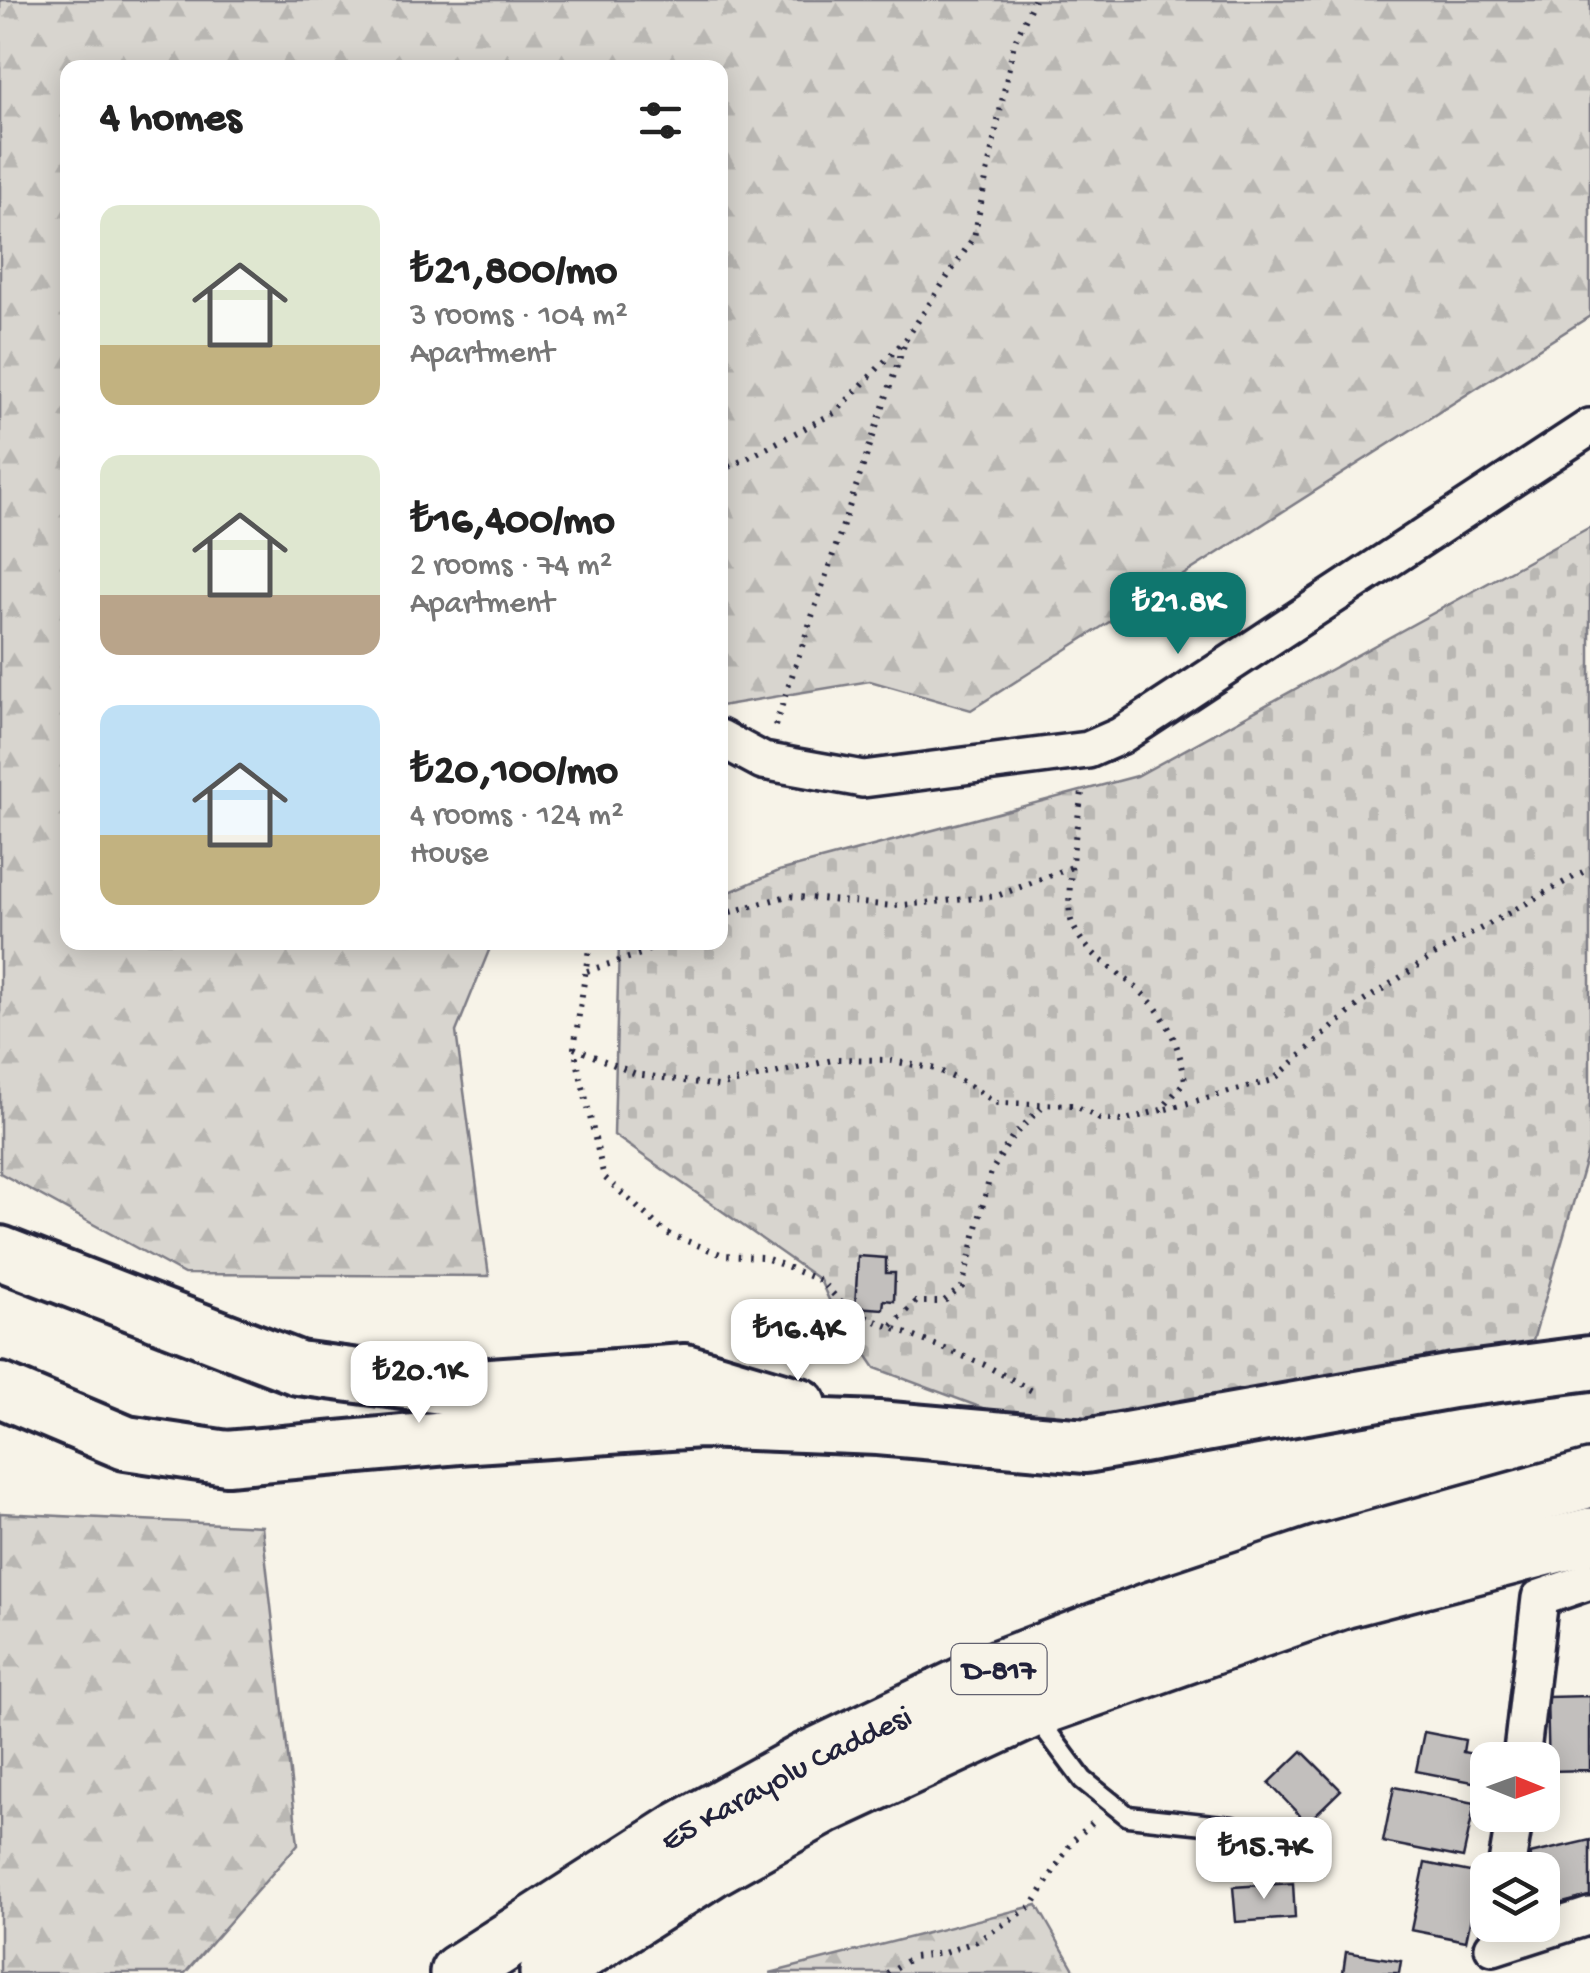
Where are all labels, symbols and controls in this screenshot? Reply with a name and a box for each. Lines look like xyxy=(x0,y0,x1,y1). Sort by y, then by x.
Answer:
icon: filters xyxy=(633,93,688,148)
text: 4 homes xyxy=(100,96,241,145)
icon: home xyxy=(180,245,300,365)
text: ₺21,800/mo xyxy=(410,249,617,298)
text: 3 rooms · 104 m² xyxy=(410,298,628,336)
text: Apartment xyxy=(410,336,554,374)
icon: home xyxy=(180,495,300,615)
text: ₺16,400/mo xyxy=(410,499,615,548)
text: 2 rooms · 74 m² xyxy=(410,548,612,586)
pin: ₺21.8K xyxy=(1097,572,1259,657)
text: ₺21.8K xyxy=(1132,585,1224,623)
text: Apartment xyxy=(410,586,554,624)
icon: home xyxy=(180,745,300,865)
text: ₺20,100/mo xyxy=(410,749,618,798)
text: 4 rooms · 124 m² xyxy=(410,798,624,836)
text: House xyxy=(410,836,488,874)
pin: ₺16.4K xyxy=(717,1299,879,1384)
text: ₺16.4K xyxy=(753,1312,843,1350)
pin: ₺20.1K xyxy=(338,1341,500,1426)
text: ₺20.1K xyxy=(373,1354,465,1392)
road number: D-817 xyxy=(952,1644,1046,1694)
street label: E5 Karayolu Caddesi xyxy=(655,1699,919,1862)
north arrow xyxy=(1470,1742,1560,1832)
map controls xyxy=(1470,1742,1560,1942)
pin: ₺15.7K xyxy=(1183,1817,1345,1902)
text: ₺15.7K xyxy=(1218,1830,1310,1868)
button: layers xyxy=(1470,1852,1560,1942)

